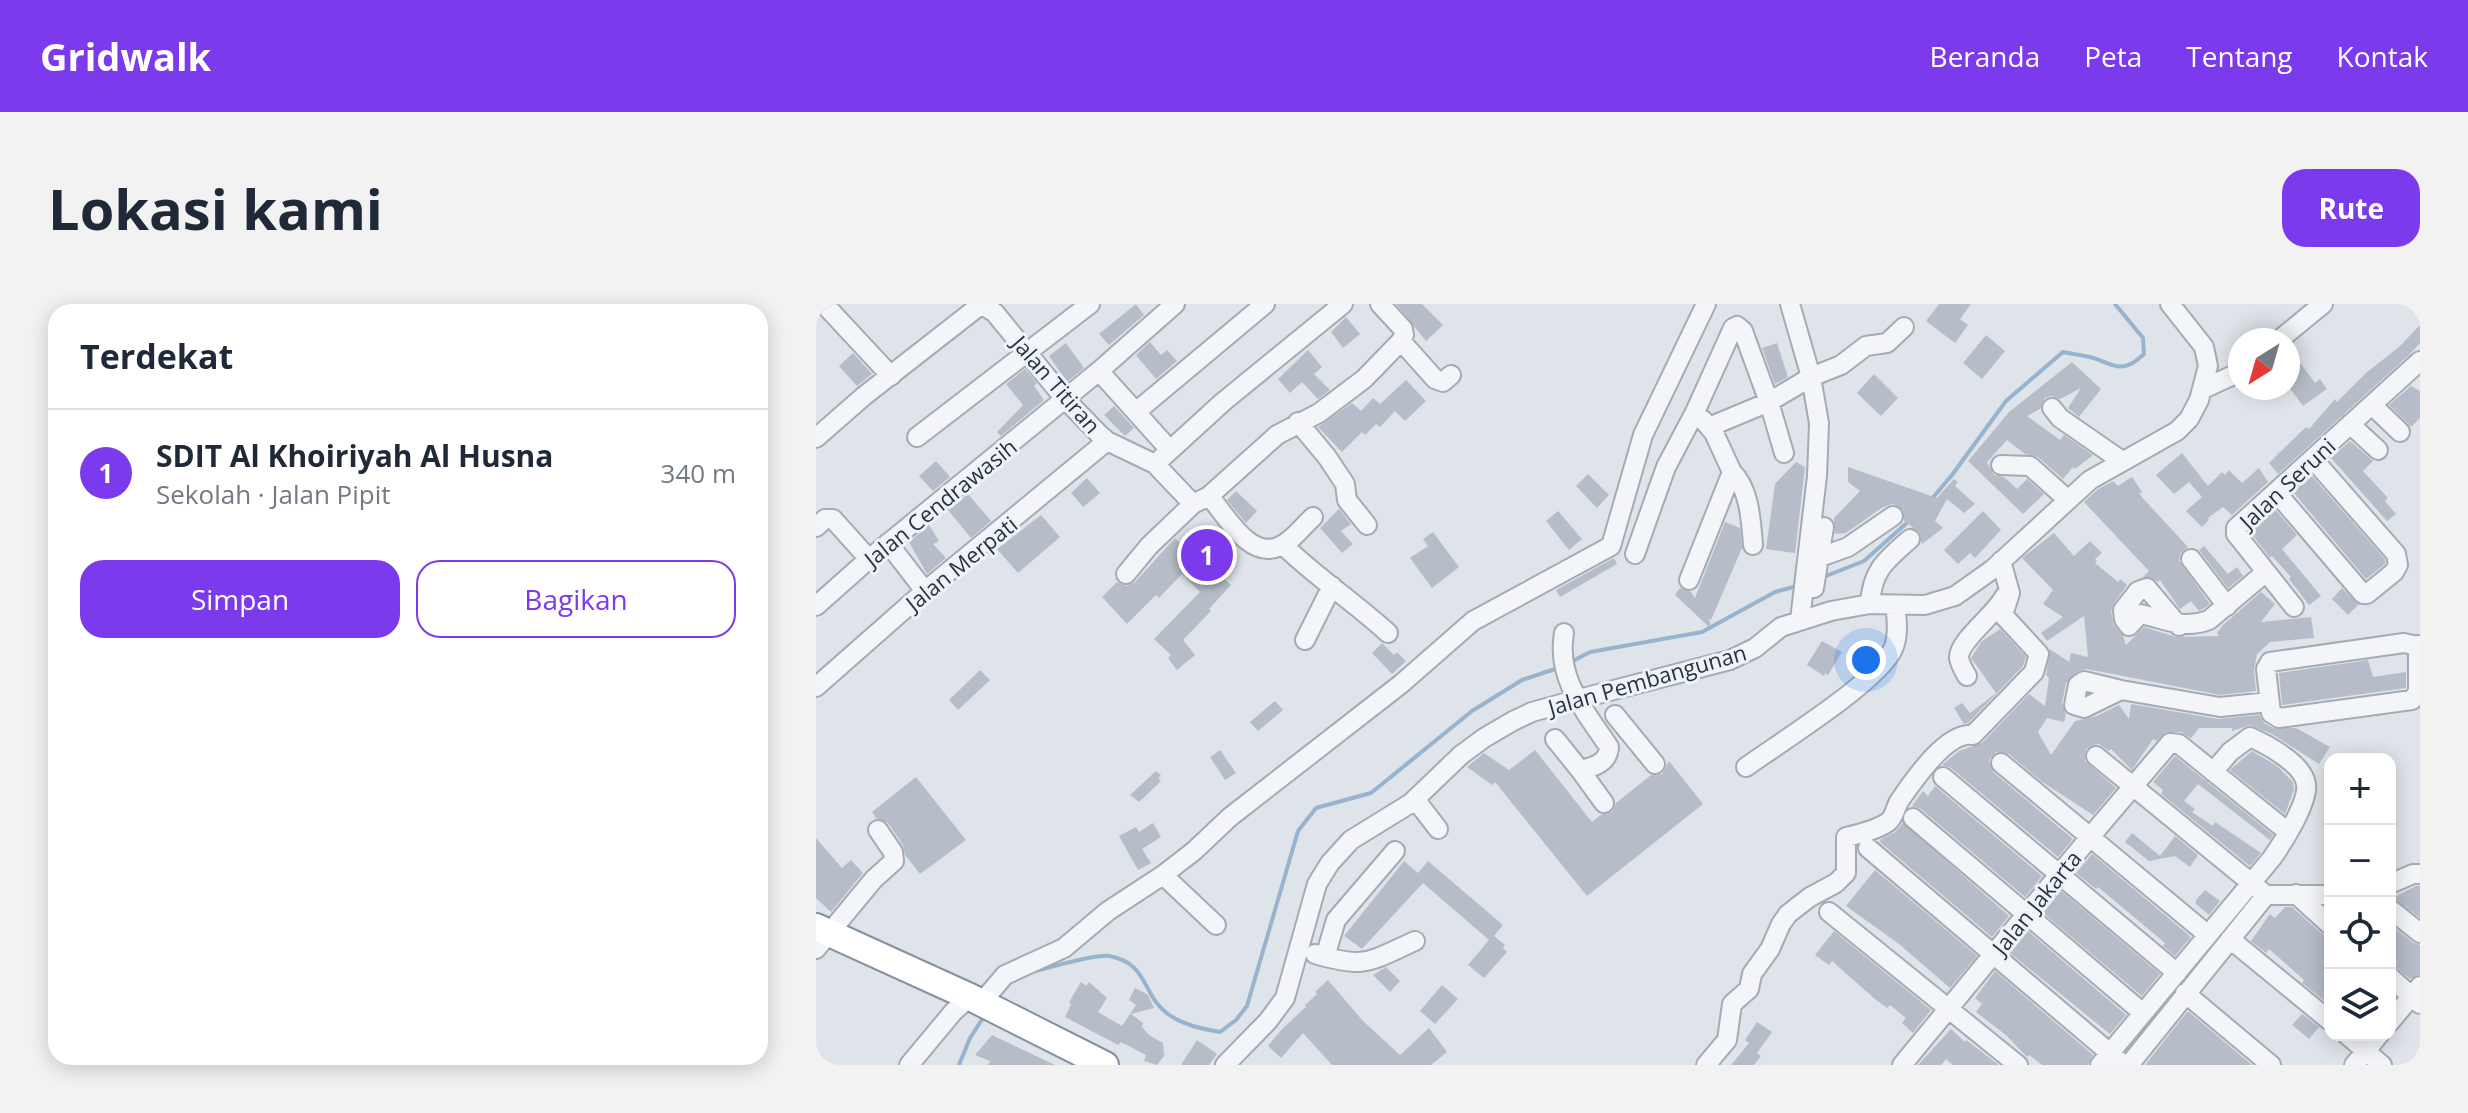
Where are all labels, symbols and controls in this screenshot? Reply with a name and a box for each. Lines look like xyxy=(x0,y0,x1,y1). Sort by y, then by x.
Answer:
text: Gridwalk xyxy=(40,30,211,82)
text: Beranda xyxy=(1930,37,2040,75)
text: Peta xyxy=(2084,37,2142,75)
text: Tentang xyxy=(2186,37,2293,75)
text: Kontak xyxy=(2337,37,2428,75)
button: Rute xyxy=(2282,169,2420,247)
text: Lokasi kami xyxy=(48,170,383,246)
street label: Jalan Titiran xyxy=(1005,327,1108,439)
north arrow xyxy=(2228,328,2300,400)
text: Terdekat xyxy=(80,333,233,379)
street label: Jalan Cendrawasih xyxy=(856,431,1023,574)
street label: Jalan Seruni xyxy=(2231,431,2342,537)
text: SDIT Al Khoiriyah Al Husna xyxy=(156,435,553,476)
text: 1 xyxy=(99,455,113,491)
text: 340 m xyxy=(661,455,736,491)
text: Sekolah · Jalan Pipit xyxy=(156,476,391,512)
street label: Jalan Merpati xyxy=(897,509,1023,619)
pin: 1 xyxy=(1181,525,1233,585)
button: Simpan xyxy=(80,560,400,638)
button: Bagikan xyxy=(416,560,736,638)
street label: Jalan Pembangunan xyxy=(1542,636,1750,722)
your location xyxy=(1846,640,1886,680)
map controls xyxy=(2324,753,2396,1041)
button: + xyxy=(2324,753,2396,825)
button: − xyxy=(2324,825,2396,897)
street label: Jalan Jakarta xyxy=(1983,844,2087,962)
button: locate xyxy=(2324,897,2396,969)
button: layers xyxy=(2324,969,2396,1041)

